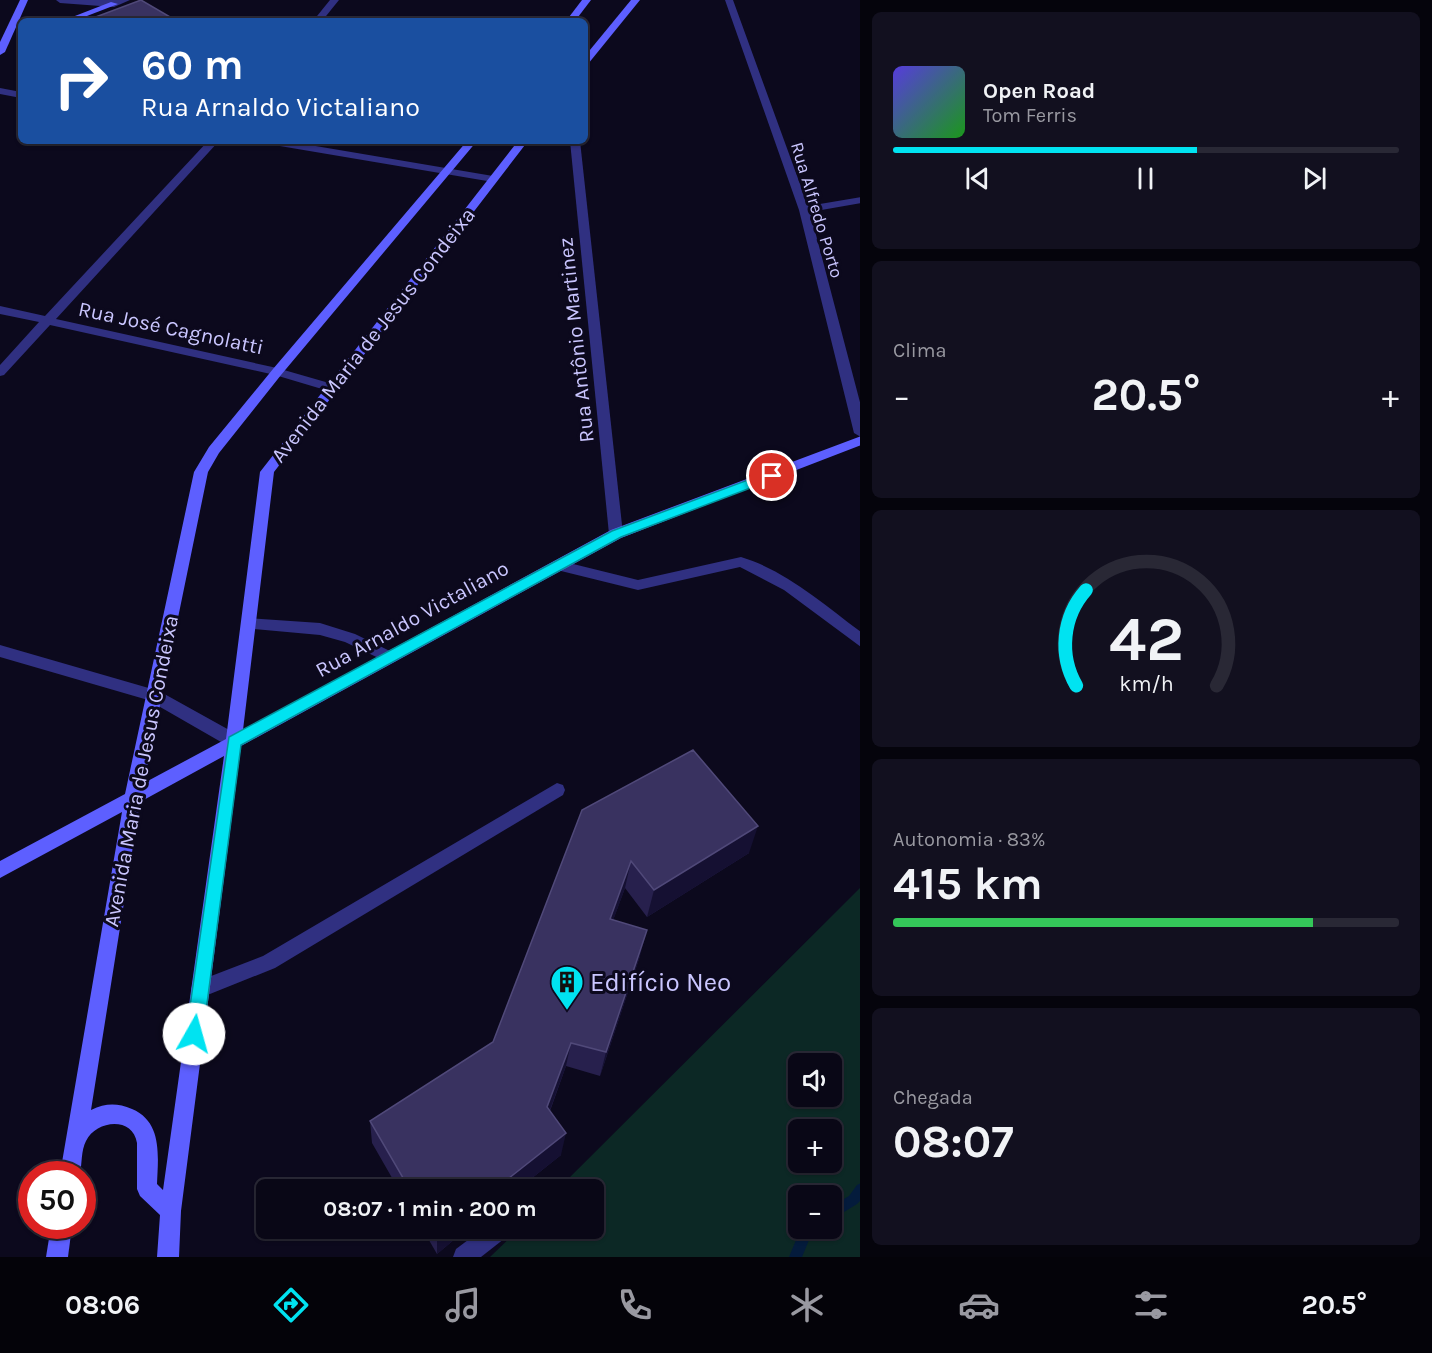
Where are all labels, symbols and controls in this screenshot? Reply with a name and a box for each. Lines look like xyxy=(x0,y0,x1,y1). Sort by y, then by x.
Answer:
text: 60 m xyxy=(141,40,244,90)
icon: right xyxy=(42,42,120,120)
text: Open Road xyxy=(983,78,1095,104)
text: Rua Arnaldo Victaliano xyxy=(141,91,420,123)
text: Tom Ferris xyxy=(983,104,1077,127)
street label: Rua Alfredo Porto xyxy=(786,139,848,281)
icon: previous xyxy=(961,162,994,195)
icon: pause xyxy=(1129,162,1162,195)
icon: next xyxy=(1298,162,1331,195)
street label: Avenida Maria de Jesus Condeixa xyxy=(266,203,480,467)
street label: Rua Antônio Martinez xyxy=(553,236,599,444)
street label: Rua José Cagnolatti xyxy=(76,297,266,359)
text: Clima xyxy=(893,339,947,362)
text: 20.5° xyxy=(1091,369,1201,421)
text: − xyxy=(893,377,910,415)
text: + xyxy=(1382,377,1399,415)
pin xyxy=(746,450,797,501)
icon: arrive xyxy=(755,459,788,492)
street label: Rua Arnaldo Victaliano xyxy=(311,556,513,682)
text: 42 xyxy=(1109,603,1183,676)
street label: Avenida Maria de Jesus Condeixa xyxy=(99,613,183,929)
text: km/h xyxy=(1119,671,1173,696)
text: Autonomia · 83% xyxy=(893,828,1045,851)
text: 415 km xyxy=(893,858,1043,910)
building icon: Edifício Neo xyxy=(549,964,585,1011)
place label: Edifício Neo xyxy=(590,967,731,998)
position arrow xyxy=(162,1002,226,1066)
map controls xyxy=(788,1053,842,1239)
button: sound xyxy=(788,1053,842,1107)
text: Chegada xyxy=(893,1086,973,1109)
text: 08:07 xyxy=(893,1116,1014,1168)
button: + xyxy=(788,1119,842,1173)
speed limit sign: 50 xyxy=(18,1161,96,1239)
button: − xyxy=(788,1185,842,1239)
text: 08:07 · 1 min · 200 m xyxy=(323,1196,537,1222)
icon: directions xyxy=(270,1284,312,1326)
icon: music xyxy=(442,1284,484,1326)
icon: phone xyxy=(614,1284,656,1326)
icon: climate xyxy=(786,1284,828,1326)
icon: car xyxy=(958,1284,1000,1326)
icon: filters xyxy=(1130,1284,1172,1326)
text: 08:06 xyxy=(65,1289,140,1321)
text: 20.5° xyxy=(1302,1289,1367,1321)

